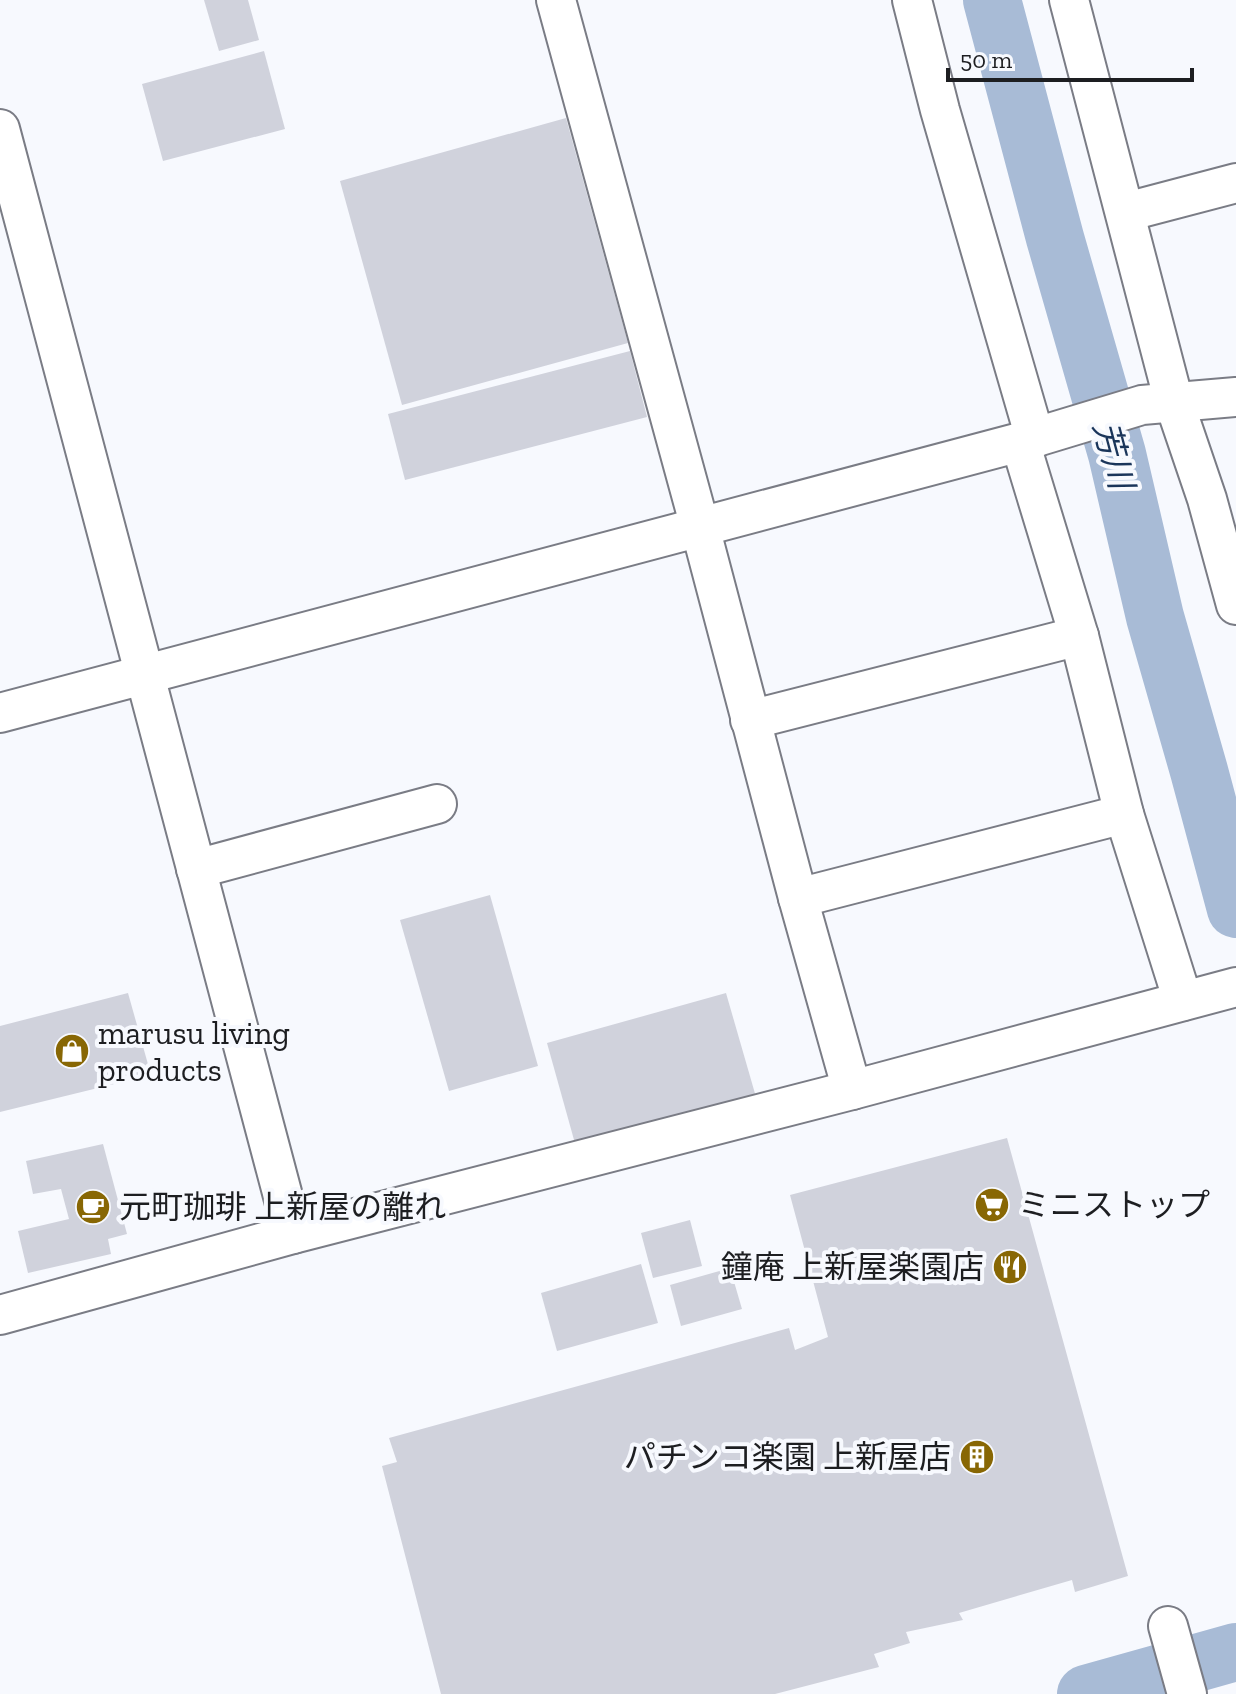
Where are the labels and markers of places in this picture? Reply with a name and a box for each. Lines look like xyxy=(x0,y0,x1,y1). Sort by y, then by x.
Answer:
place label: marusu living products xyxy=(98,1014,290,1089)
shop icon: marusu living products xyxy=(53,1032,91,1070)
supermarket icon: ミニストップ xyxy=(973,1186,1011,1224)
place label: ミニストップ xyxy=(1018,1186,1210,1224)
cafe icon: 元町珈琲 上新屋の離れ xyxy=(74,1188,112,1226)
place label: 元町珈琲 上新屋の離れ xyxy=(119,1188,446,1226)
place label: 鐘庵 上新屋楽園店 xyxy=(721,1248,984,1286)
restaurant icon: 鐘庵 上新屋楽園店 xyxy=(991,1248,1029,1286)
place label: パチンコ楽園 上新屋店 xyxy=(624,1438,951,1476)
building icon: パチンコ楽園 上新屋店 xyxy=(958,1438,996,1476)

